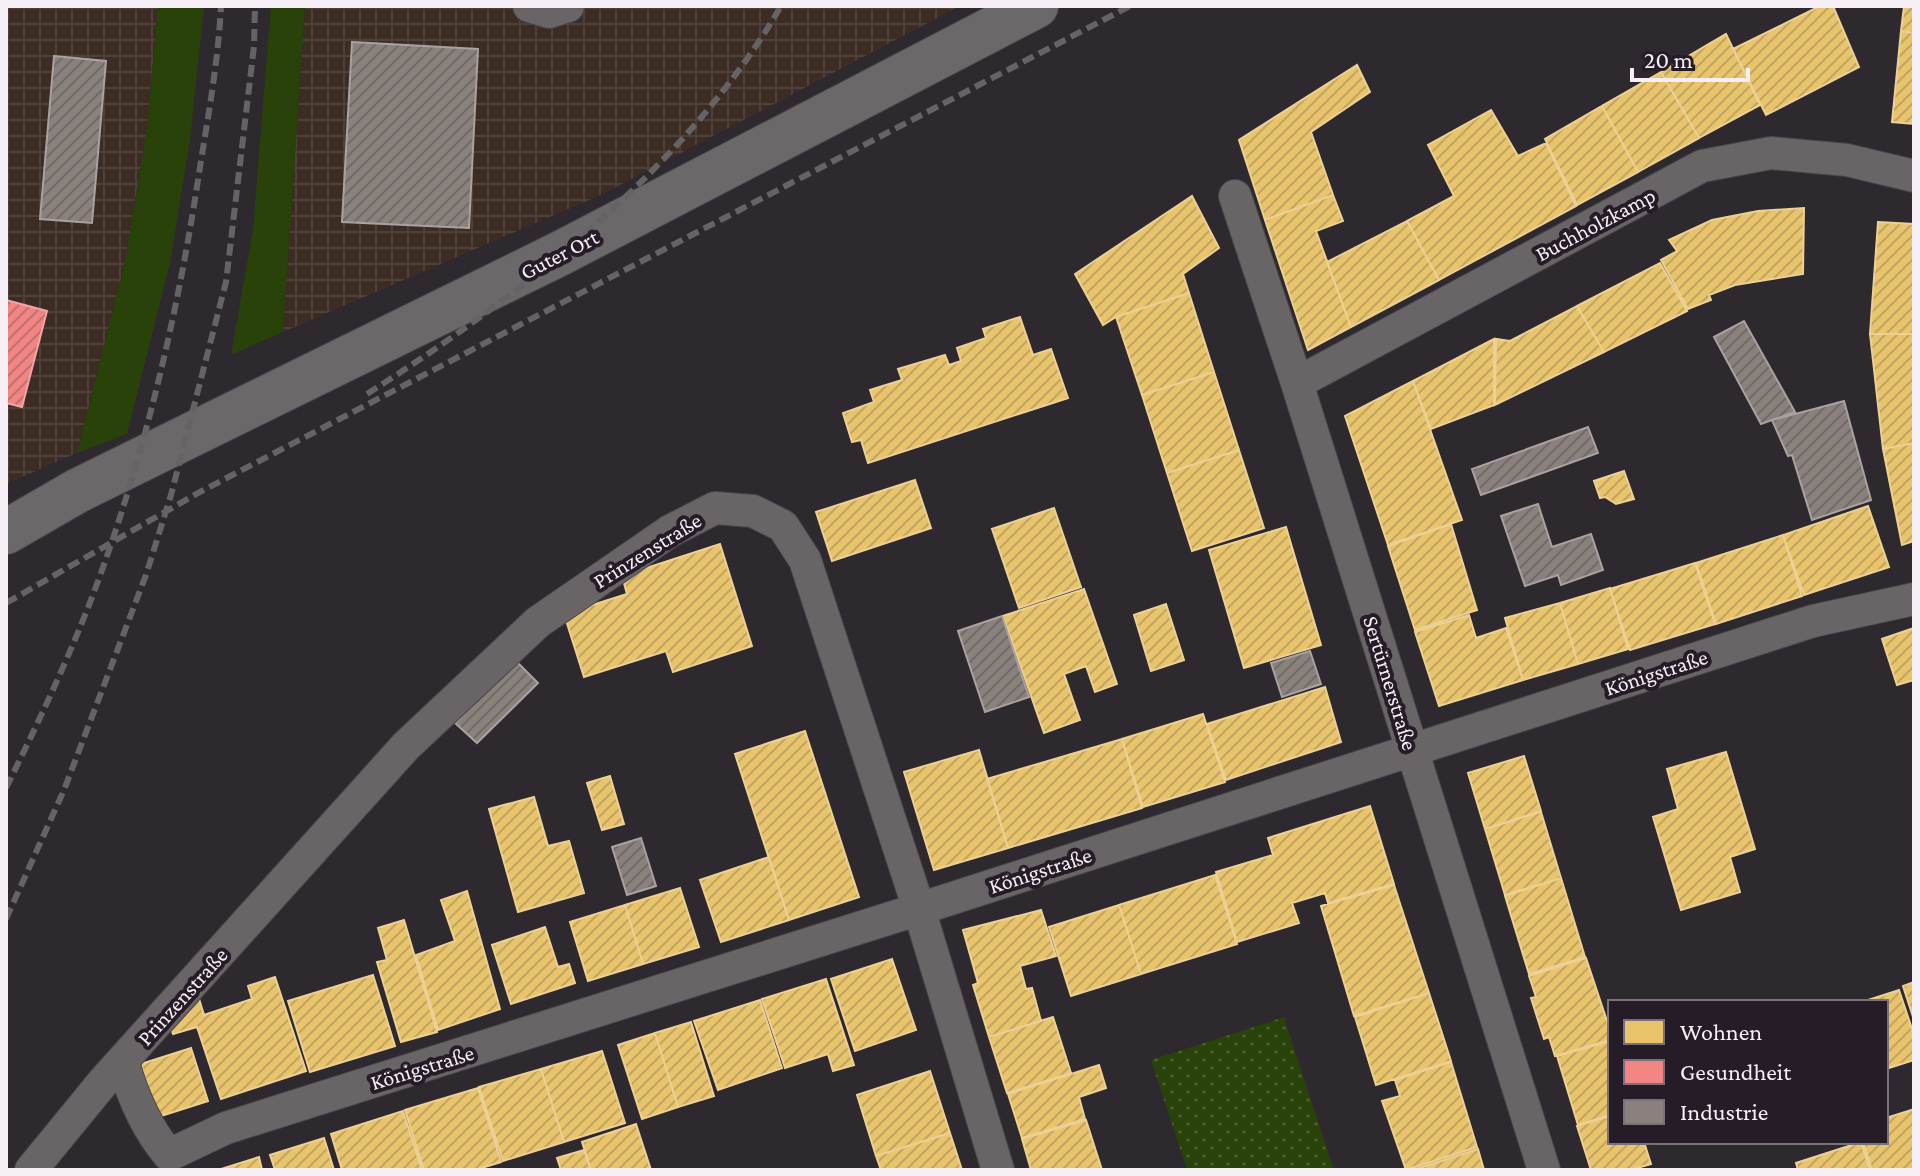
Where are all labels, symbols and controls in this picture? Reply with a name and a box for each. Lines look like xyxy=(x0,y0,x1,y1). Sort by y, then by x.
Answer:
scale bar xyxy=(1632,32,1748,82)
text: 20 m xyxy=(1644,46,1693,73)
street label: Buchholzkamp xyxy=(1531,182,1659,267)
street label: Guter Ort xyxy=(516,224,603,285)
street label: Prinzenstraße xyxy=(589,507,706,594)
street label: Sertürnerstraße xyxy=(1358,613,1423,753)
street label: Königstraße xyxy=(1601,644,1711,701)
street label: Königstraße xyxy=(985,842,1095,899)
street label: Prinzenstraße xyxy=(132,942,233,1050)
legend xyxy=(1608,1000,1888,1144)
text: Wohnen xyxy=(1680,1018,1762,1045)
street label: Königstraße xyxy=(367,1040,477,1095)
text: Gesundheit xyxy=(1680,1058,1792,1085)
text: Industrie xyxy=(1680,1098,1768,1125)

